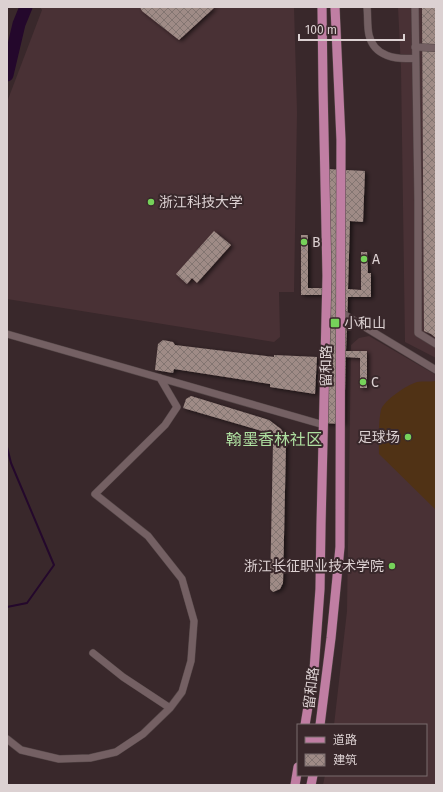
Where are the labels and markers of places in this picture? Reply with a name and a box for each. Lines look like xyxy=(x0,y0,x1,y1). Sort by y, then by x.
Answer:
place label: 浙江科技大学 xyxy=(159,194,243,211)
marker: 浙江科技大学 xyxy=(146,197,156,207)
place label: B xyxy=(312,234,321,251)
marker: B xyxy=(299,237,309,247)
place label: A xyxy=(372,251,380,268)
marker: A xyxy=(359,254,369,264)
place label: 小和山 xyxy=(344,315,386,332)
marker: 小和山 xyxy=(329,317,341,329)
place label: C xyxy=(371,374,379,391)
marker: C xyxy=(358,377,368,387)
place label: 足球场 xyxy=(358,429,400,446)
marker: 足球场 xyxy=(403,432,413,442)
place label: 浙江长征职业技术学院 xyxy=(244,558,384,575)
marker: 浙江长征职业技术学院 xyxy=(387,561,397,571)

